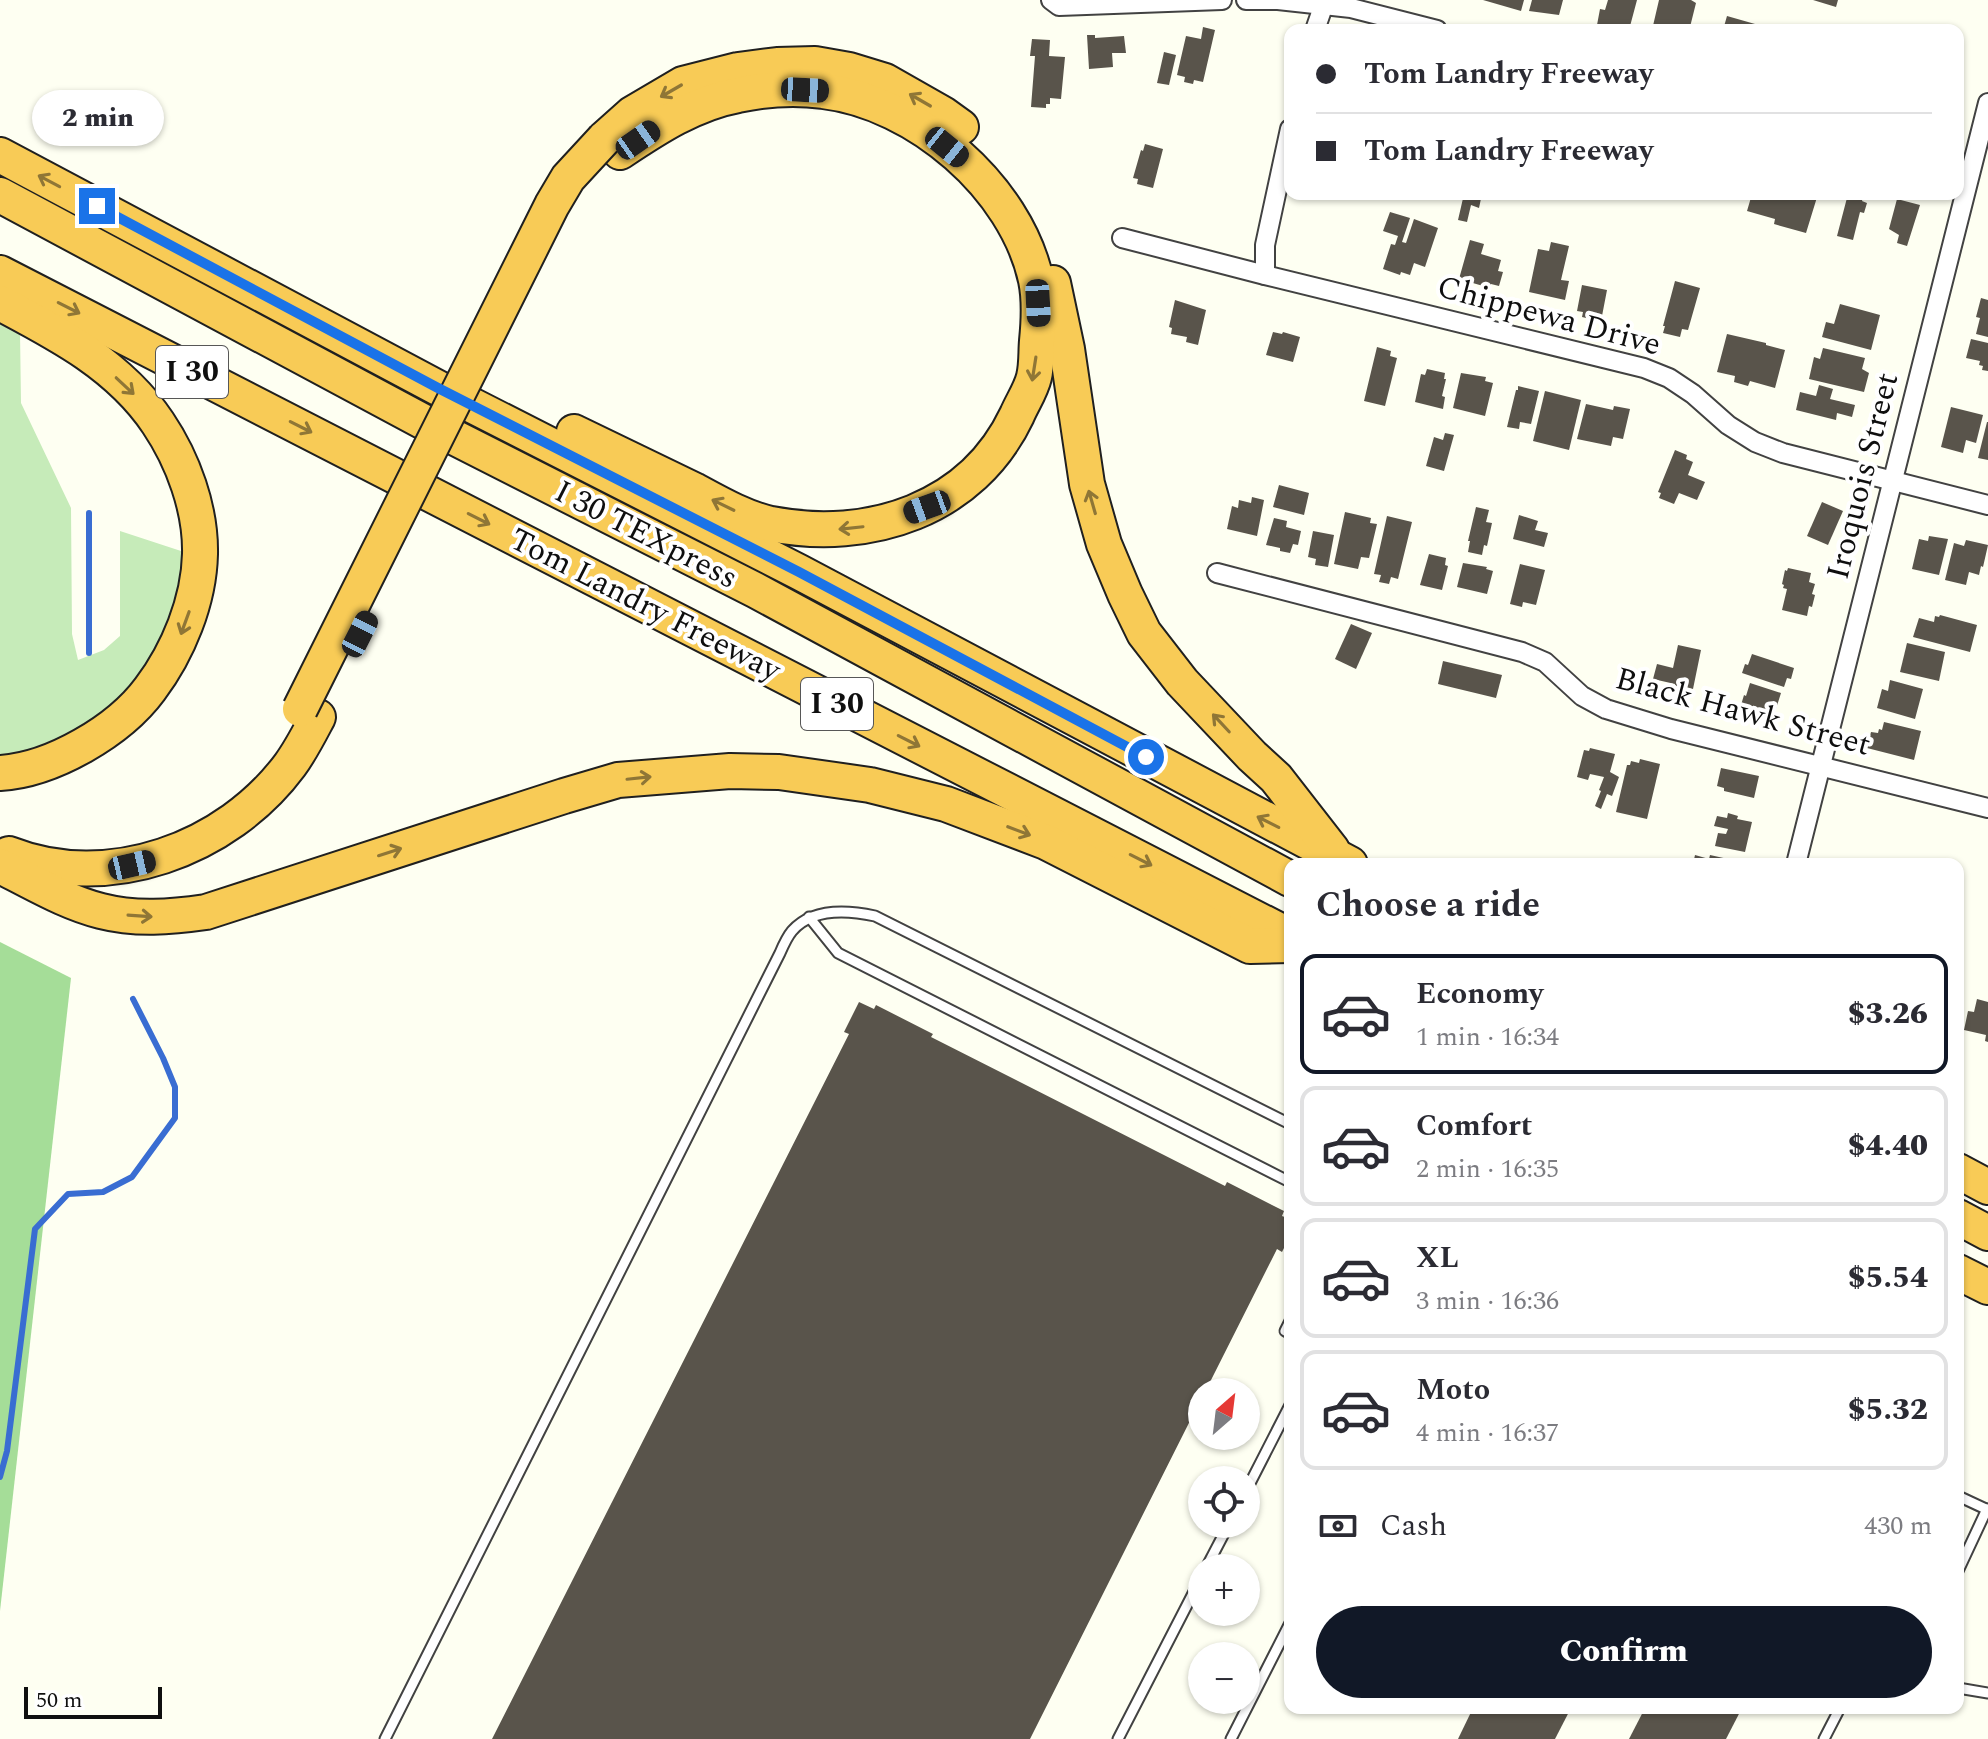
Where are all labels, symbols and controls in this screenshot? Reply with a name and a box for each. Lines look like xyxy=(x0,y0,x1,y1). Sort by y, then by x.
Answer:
text: Tom Landry Freeway xyxy=(1364,51,1653,97)
car xyxy=(780,77,830,103)
one-way arrow xyxy=(660,83,683,99)
callout: 2 min xyxy=(31,90,163,146)
one-way arrow xyxy=(909,92,932,108)
text: 2 min xyxy=(62,98,134,138)
car xyxy=(611,116,665,164)
car xyxy=(921,123,973,171)
text: Tom Landry Freeway xyxy=(1364,128,1653,174)
one-way arrow xyxy=(37,172,61,188)
route end xyxy=(79,188,115,224)
street label: Chippewa Drive xyxy=(1432,263,1666,369)
car xyxy=(1025,278,1051,328)
one-way arrow xyxy=(57,301,81,317)
road number: I 30 xyxy=(156,346,228,398)
one-way arrow xyxy=(1026,356,1041,382)
street label: Iroquois Street xyxy=(1814,367,1912,585)
one-way arrow xyxy=(115,376,135,394)
one-way arrow xyxy=(288,420,312,436)
street label: I 30 TEXpress xyxy=(546,468,746,602)
car xyxy=(900,488,954,526)
one-way arrow xyxy=(1084,489,1099,515)
one-way arrow xyxy=(711,497,735,512)
one-way arrow xyxy=(467,512,490,528)
street label: Tom Landry Freeway xyxy=(501,515,791,695)
one-way arrow xyxy=(838,520,864,535)
car xyxy=(338,607,382,661)
one-way arrow xyxy=(176,610,191,635)
street label: Black Hawk Street xyxy=(1610,654,1876,770)
road number: I 30 xyxy=(801,678,873,730)
one-way arrow xyxy=(1212,714,1231,733)
one-way arrow xyxy=(897,734,921,749)
route start xyxy=(1128,739,1164,775)
one-way arrow xyxy=(625,771,652,786)
one-way arrow xyxy=(1257,813,1281,829)
one-way arrow xyxy=(1006,825,1031,839)
one-way arrow xyxy=(377,844,402,858)
car xyxy=(106,848,158,882)
one-way arrow xyxy=(1128,852,1152,868)
text: Choose a ride xyxy=(1316,878,1540,933)
one-way arrow xyxy=(126,909,153,924)
text: Economy xyxy=(1416,971,1543,1017)
icon: car xyxy=(1320,978,1392,1050)
text: $3.26 xyxy=(1848,991,1928,1037)
text: 1 min · 16:34 xyxy=(1416,1017,1559,1057)
text: Comfort xyxy=(1416,1103,1532,1149)
icon: car xyxy=(1320,1110,1392,1182)
text: $4.40 xyxy=(1848,1123,1928,1169)
text: 2 min · 16:35 xyxy=(1416,1149,1559,1189)
text: XL xyxy=(1416,1235,1459,1281)
icon: car xyxy=(1320,1242,1392,1314)
text: $5.54 xyxy=(1848,1255,1928,1301)
text: 3 min · 16:36 xyxy=(1416,1281,1559,1321)
text: Moto xyxy=(1416,1367,1490,1413)
icon: car xyxy=(1320,1374,1392,1446)
north arrow xyxy=(1188,1378,1260,1450)
map controls xyxy=(1188,1378,1260,1714)
text: $5.32 xyxy=(1848,1387,1928,1433)
text: 4 min · 16:37 xyxy=(1416,1413,1559,1453)
button: locate xyxy=(1188,1466,1260,1538)
text: Cash xyxy=(1380,1503,1447,1549)
icon: cash xyxy=(1316,1504,1360,1548)
text: 430 m xyxy=(1864,1506,1932,1546)
button: + xyxy=(1188,1554,1260,1626)
button: Confirm xyxy=(1316,1606,1932,1698)
button: − xyxy=(1188,1642,1260,1714)
scale bar xyxy=(24,1683,162,1719)
text: 50 m xyxy=(36,1684,82,1717)

